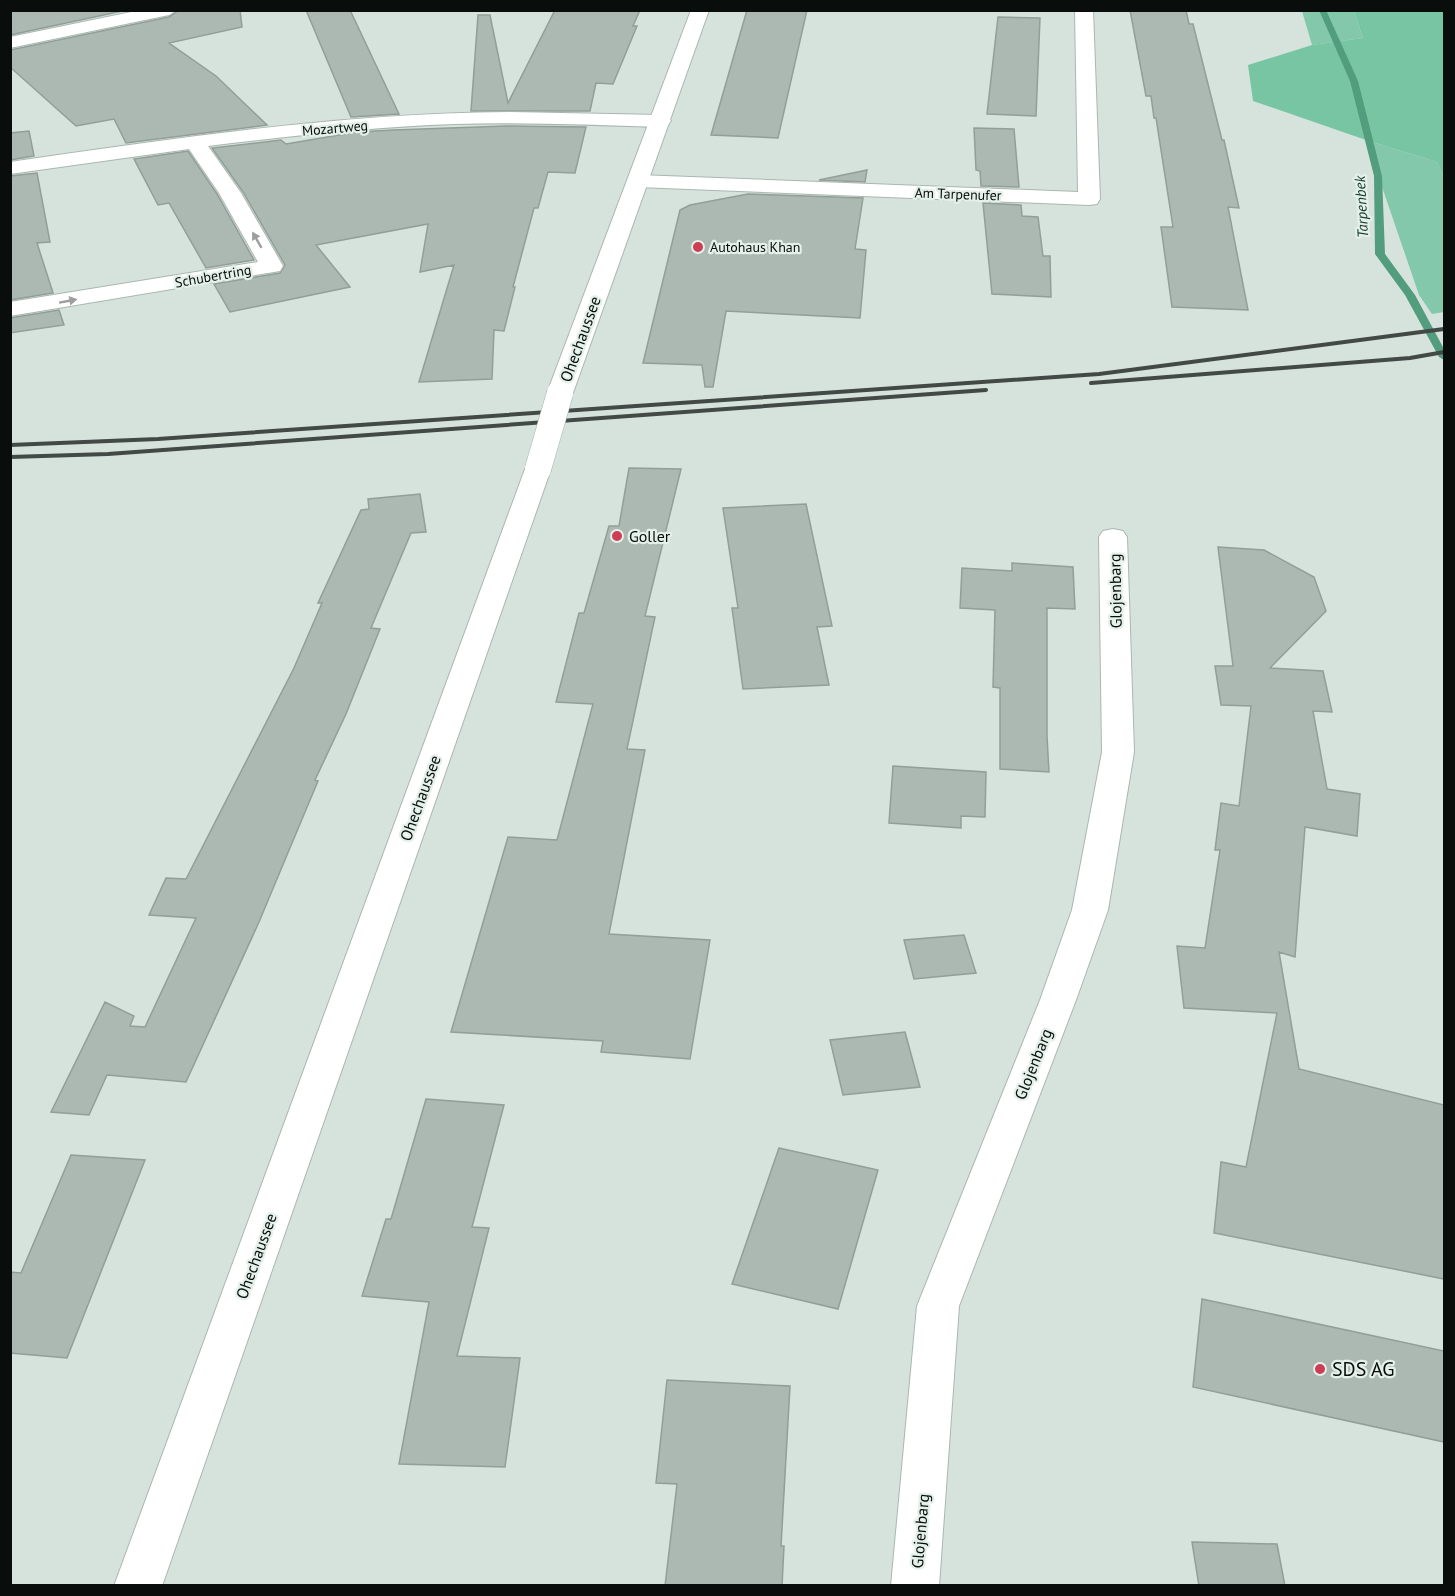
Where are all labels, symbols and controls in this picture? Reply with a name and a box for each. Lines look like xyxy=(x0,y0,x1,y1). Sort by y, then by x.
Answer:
street label: Mozartweg xyxy=(301,116,369,140)
water label: Tarpenbek xyxy=(1350,174,1372,239)
street label: Am Tarpenufer xyxy=(914,183,1002,205)
one-way arrow xyxy=(252,232,263,248)
place label: Autohaus Khan xyxy=(710,238,800,256)
marker: Autohaus Khan xyxy=(691,240,705,254)
street label: Schubertring xyxy=(173,260,253,292)
street label: Ohechaussee xyxy=(555,293,605,385)
one-way arrow xyxy=(59,296,78,305)
place label: Goller xyxy=(629,526,671,546)
marker: Goller xyxy=(610,529,624,543)
street label: Glojenbarg xyxy=(1104,553,1126,629)
street label: Ohechaussee xyxy=(395,752,445,844)
street label: Glojenbarg xyxy=(1010,1026,1056,1102)
street label: Ohechaussee xyxy=(231,1210,281,1302)
place label: SDS AG xyxy=(1332,1356,1394,1382)
marker: SDS AG xyxy=(1313,1362,1327,1376)
street label: Glojenbarg xyxy=(907,1493,933,1569)

